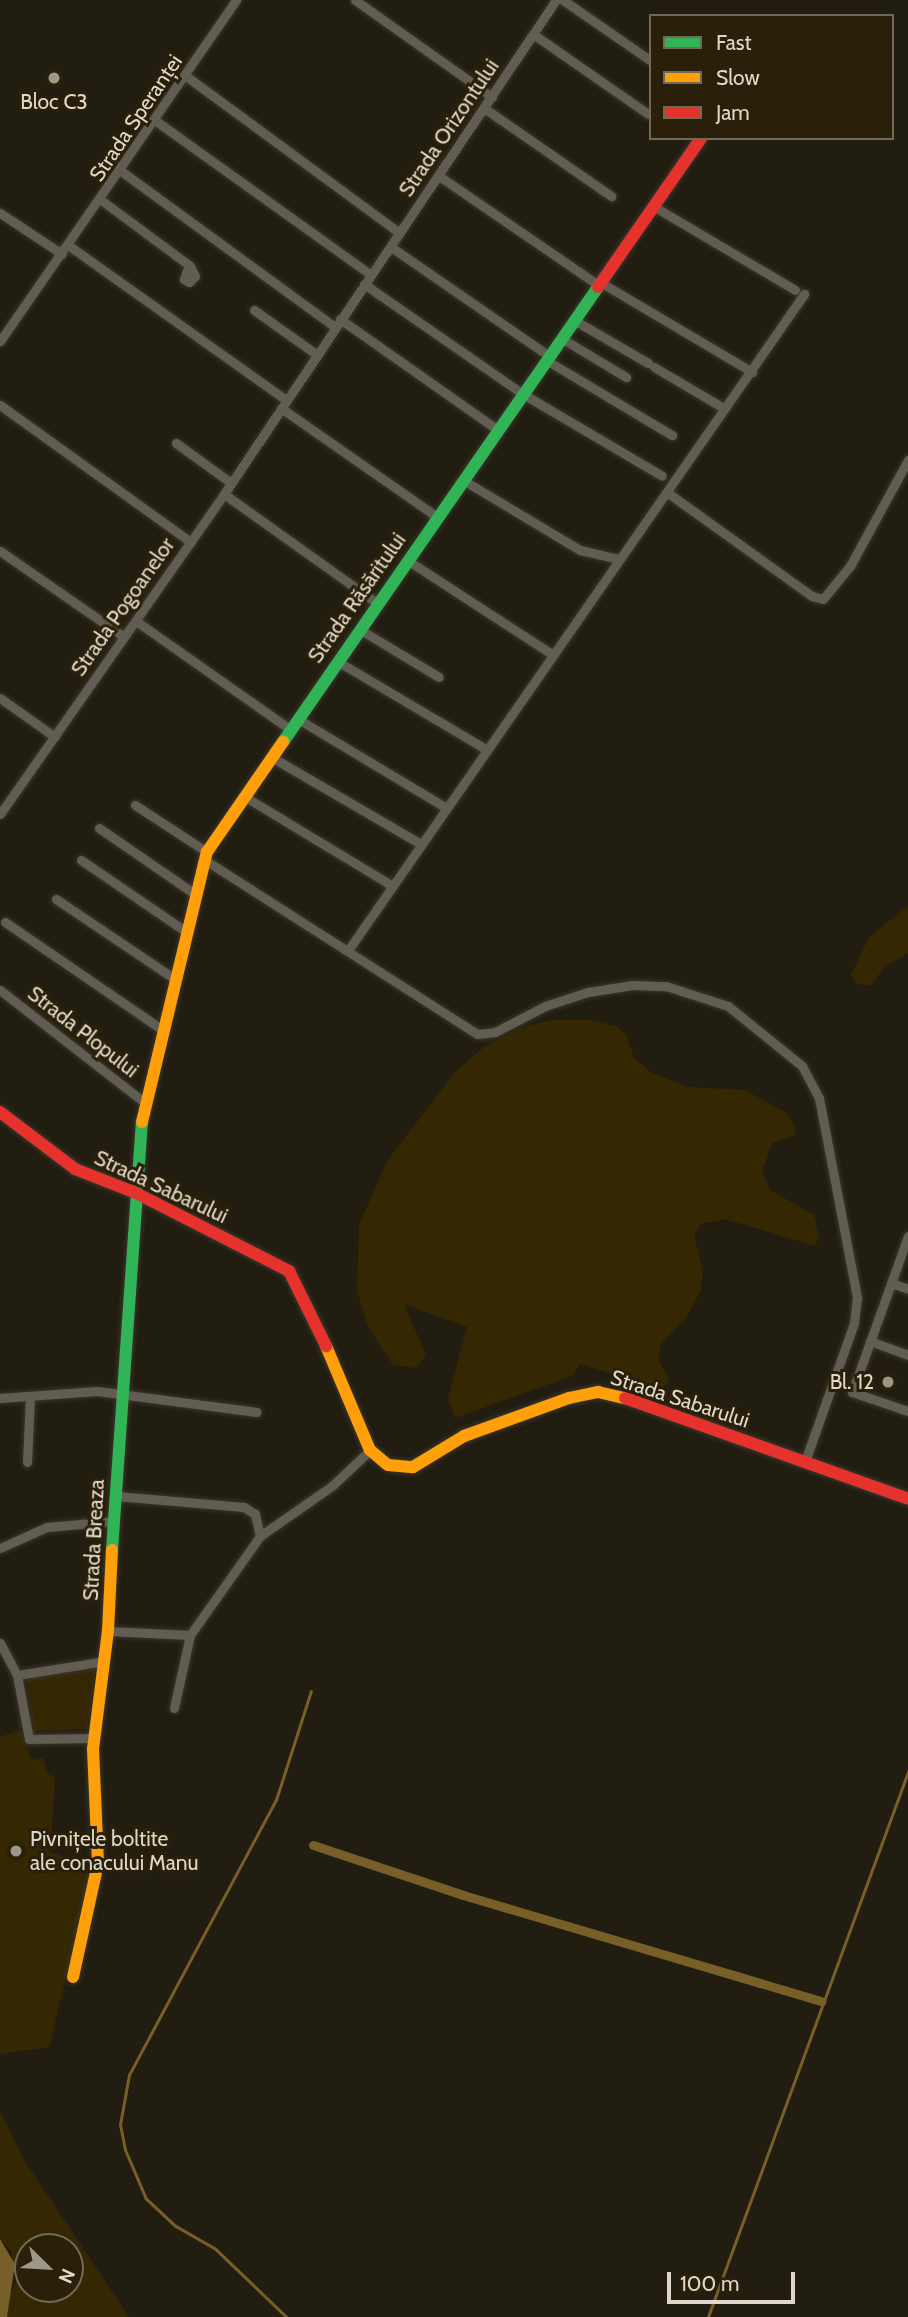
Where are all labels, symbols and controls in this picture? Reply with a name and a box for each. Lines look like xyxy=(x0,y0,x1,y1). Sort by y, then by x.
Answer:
legend xyxy=(649,14,894,140)
text: Fast xyxy=(716,30,752,55)
street label: Strada Speranței xyxy=(84,50,188,186)
street label: Strada Orizontului xyxy=(394,54,504,202)
text: Slow xyxy=(716,65,760,90)
marker: Bloc C3 xyxy=(46,70,62,86)
place label: Bloc C3 xyxy=(20,89,88,115)
text: Jam xyxy=(716,100,750,125)
street label: Strada Răsăritului xyxy=(303,528,411,668)
street label: Strada Pogoanelor xyxy=(66,533,180,681)
street label: Strada Plopului xyxy=(23,981,143,1083)
street label: Strada Sabarului xyxy=(90,1145,232,1229)
street label: Strada Sabarului xyxy=(608,1365,752,1433)
place label: Bl. 12 xyxy=(830,1369,874,1395)
marker: Bl. 12 xyxy=(880,1374,896,1390)
street label: Strada Breaza xyxy=(78,1479,110,1601)
place label: Pivnițele boltite ale conacului Manu xyxy=(30,1826,199,1876)
marker: Pivnițele boltite ale conacului Manu xyxy=(8,1843,24,1859)
north arrow xyxy=(14,2233,84,2303)
scale bar xyxy=(670,2258,798,2302)
text: N xyxy=(54,2265,80,2287)
text: 100 m xyxy=(680,2271,739,2296)

